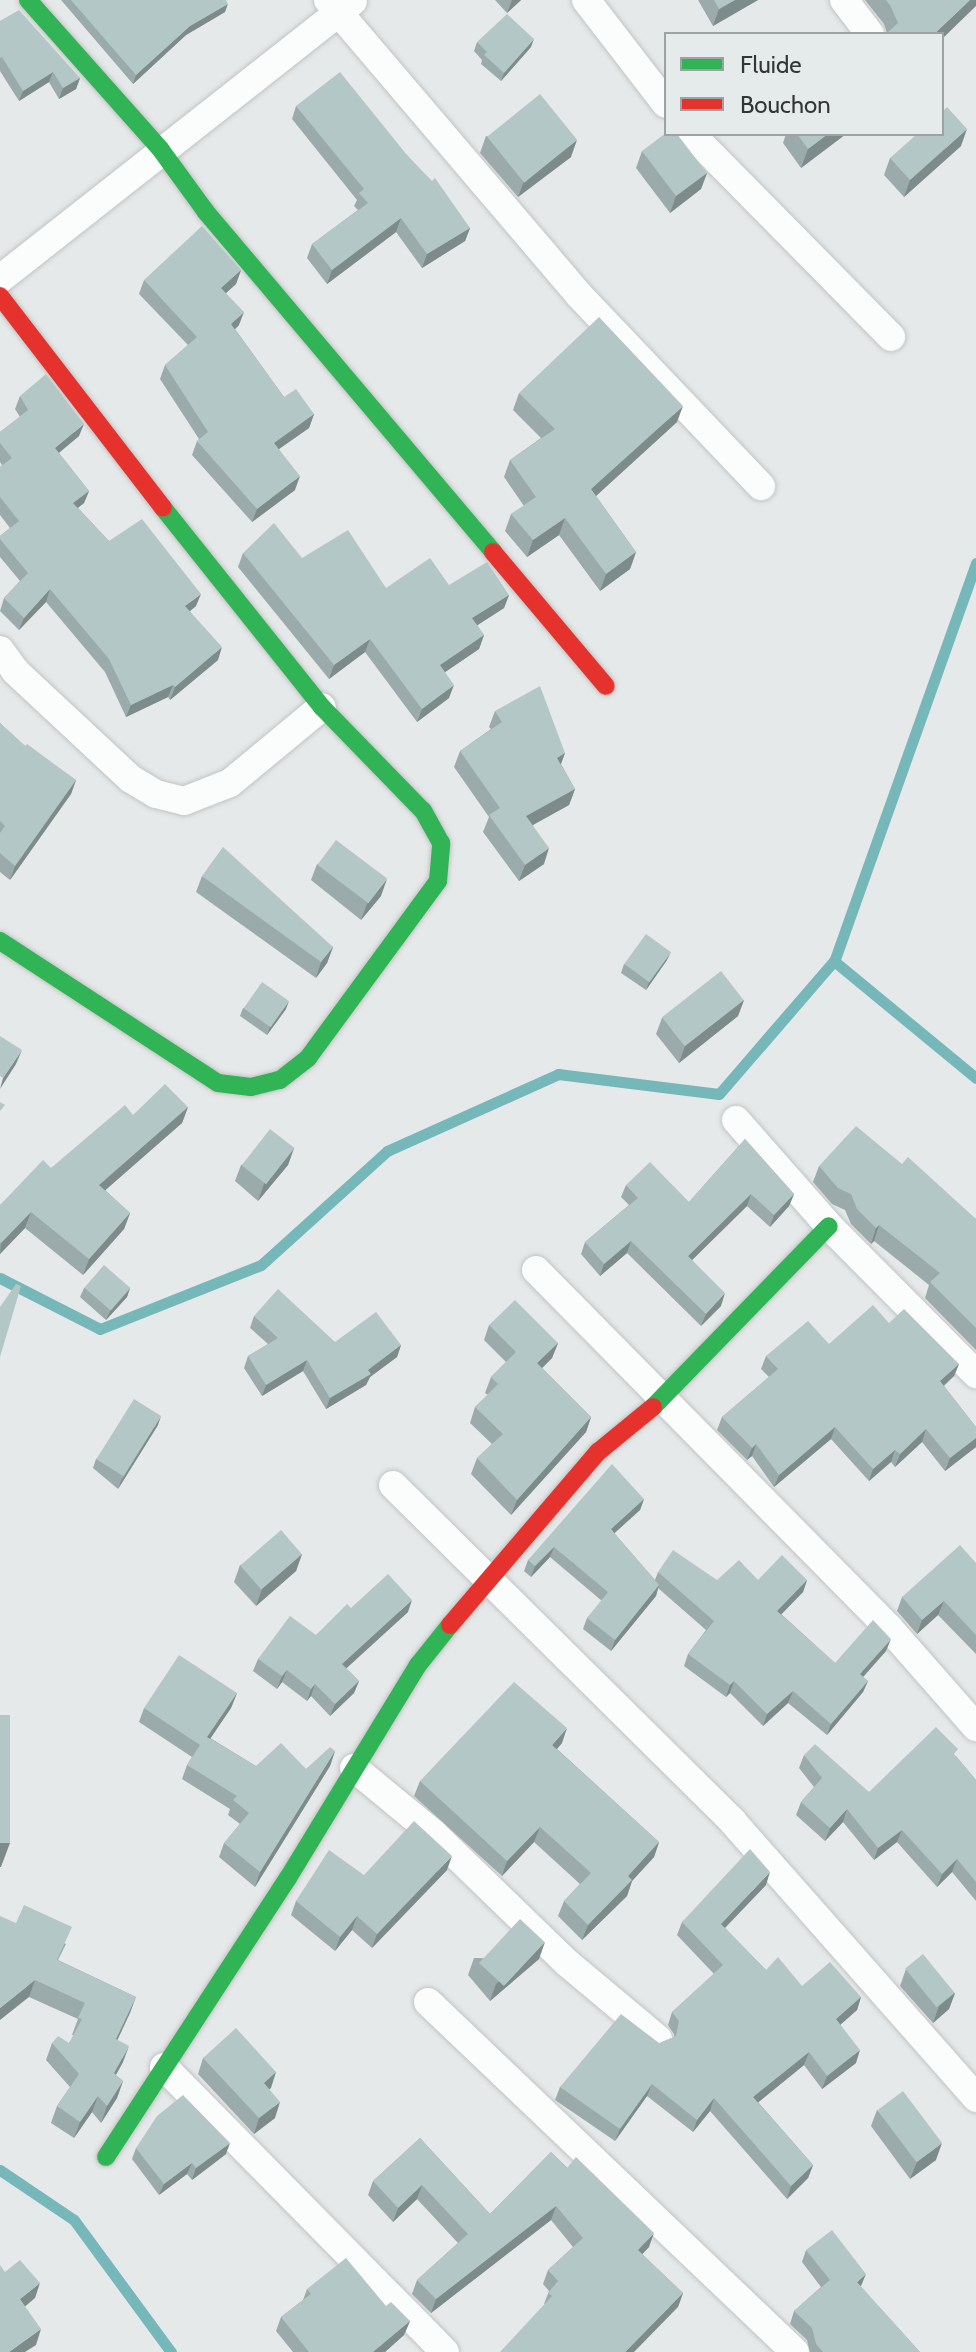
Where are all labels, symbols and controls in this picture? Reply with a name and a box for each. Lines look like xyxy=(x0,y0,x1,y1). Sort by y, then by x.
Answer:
legend xyxy=(664,32,944,136)
text: Fluide xyxy=(740,50,802,79)
text: Bouchon xyxy=(740,90,831,119)

